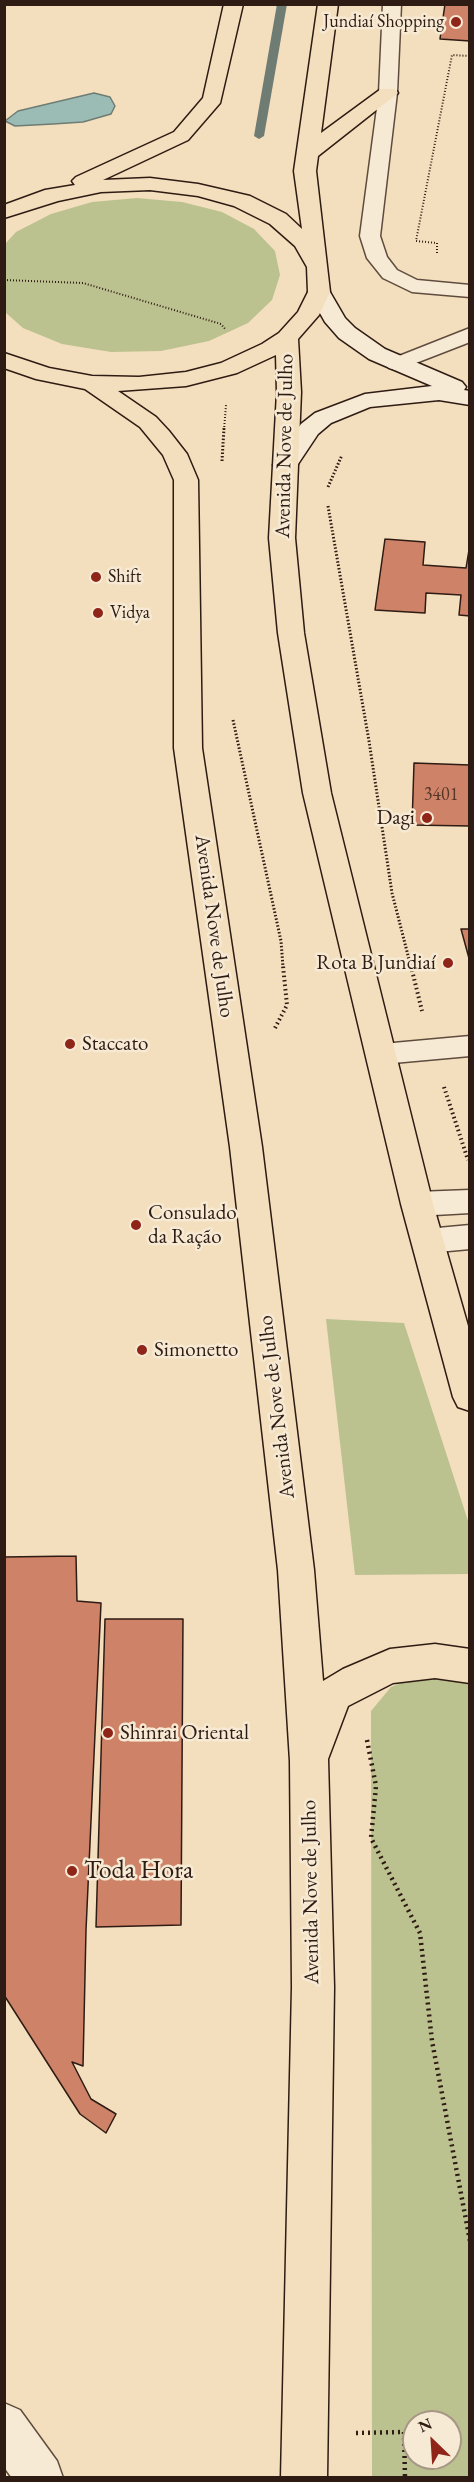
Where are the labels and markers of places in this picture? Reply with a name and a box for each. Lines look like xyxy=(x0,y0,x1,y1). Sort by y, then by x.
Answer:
place label: Jundiaí Shopping xyxy=(323,11,444,33)
marker: Jundiaí Shopping xyxy=(449,15,463,29)
place label: Shift xyxy=(108,566,141,588)
marker: Shift xyxy=(89,570,103,584)
place label: Vidya xyxy=(110,602,150,624)
marker: Vidya xyxy=(91,606,105,620)
place label: Dagi xyxy=(377,805,415,831)
marker: Dagi xyxy=(420,811,434,825)
place label: Rota B Jundiaí xyxy=(316,950,436,976)
marker: Rota B Jundiaí xyxy=(441,956,455,970)
place label: Staccato xyxy=(82,1031,148,1057)
marker: Staccato xyxy=(63,1037,77,1051)
place label: Consulado da Ração xyxy=(148,1200,237,1250)
marker: Consulado da Ração xyxy=(129,1218,143,1232)
place label: Simonetto xyxy=(154,1337,239,1363)
marker: Simonetto xyxy=(135,1343,149,1357)
place label: Shinrai Oriental xyxy=(120,1720,249,1746)
marker: Shinrai Oriental xyxy=(101,1726,115,1740)
place label: Toda Hora xyxy=(84,1855,193,1887)
marker: Toda Hora xyxy=(65,1864,79,1878)

